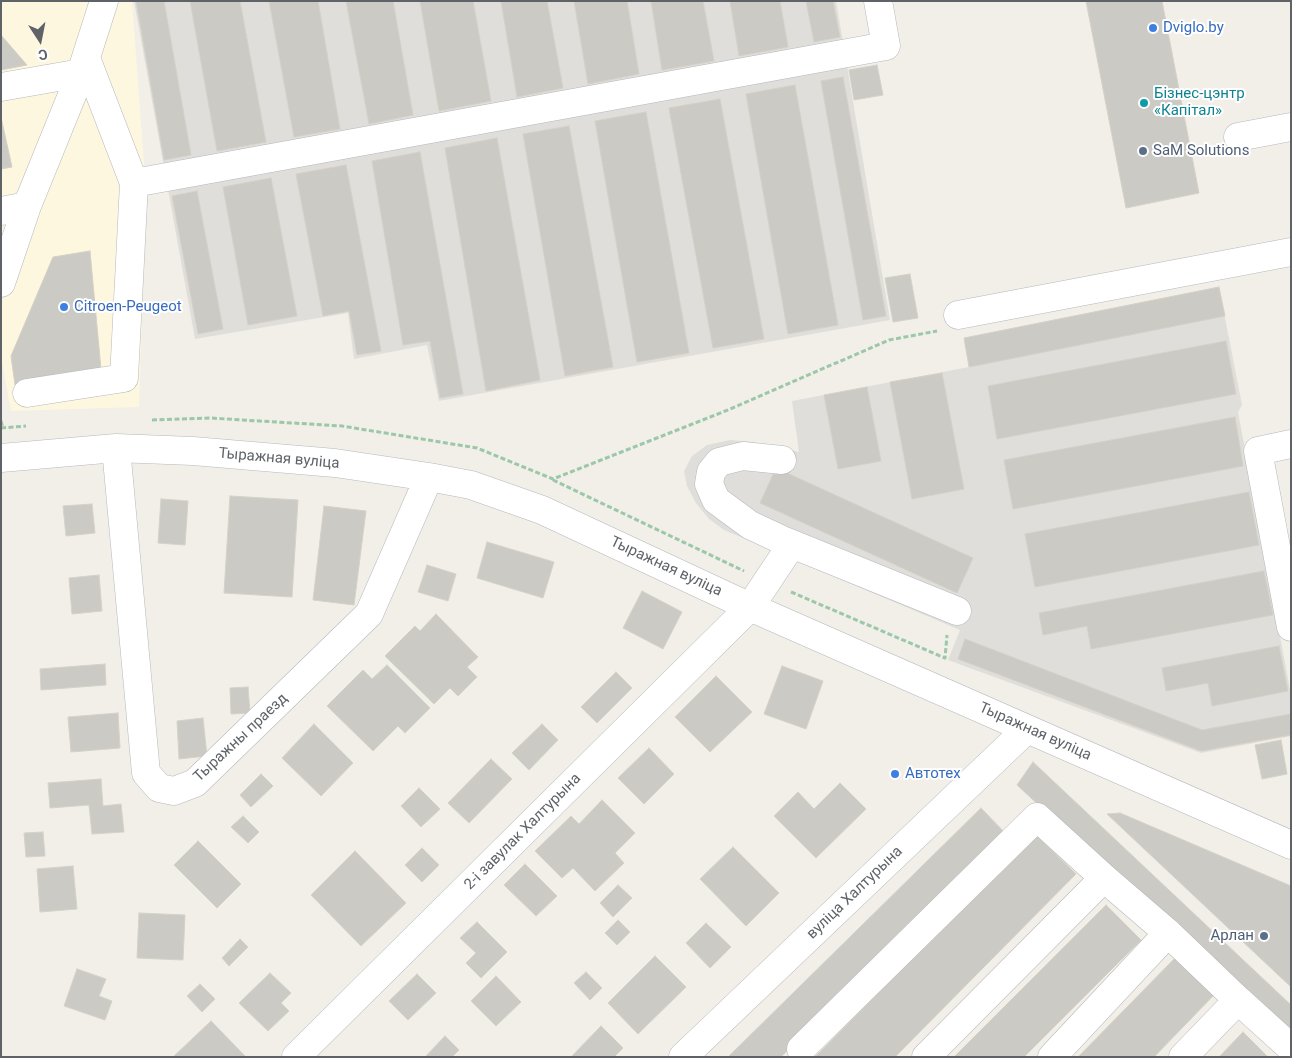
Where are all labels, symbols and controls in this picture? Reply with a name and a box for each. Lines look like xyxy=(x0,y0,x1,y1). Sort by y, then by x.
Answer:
north arrow xyxy=(15,15,65,65)
place label: Dviglo.by xyxy=(1163,19,1224,37)
marker: Dviglo.by xyxy=(1147,22,1159,34)
text: С xyxy=(37,46,49,63)
place label: Бізнес-цэнтр «Капітал» xyxy=(1154,85,1245,120)
marker: Бізнес-цэнтр «Капітал» xyxy=(1138,97,1150,109)
place label: SaM Solutions xyxy=(1153,142,1249,160)
marker: SaM Solutions xyxy=(1137,145,1149,157)
place label: Citroen-Peugeot xyxy=(74,298,182,316)
marker: Citroen-Peugeot xyxy=(58,301,70,313)
street label: Тыражная вуліца xyxy=(218,445,340,473)
street label: Тыражная вуліца xyxy=(607,533,725,601)
street label: Тыражны праезд xyxy=(190,690,292,786)
street label: Тыражная вуліца xyxy=(976,699,1094,765)
place label: Автотех xyxy=(905,765,961,783)
marker: Автотех xyxy=(889,768,901,780)
street label: 2-і завулак Халтурына xyxy=(461,770,585,894)
street label: вуліца Халтурына xyxy=(803,843,907,943)
place label: Арлан xyxy=(1210,927,1254,945)
marker: Арлан xyxy=(1258,930,1270,942)

